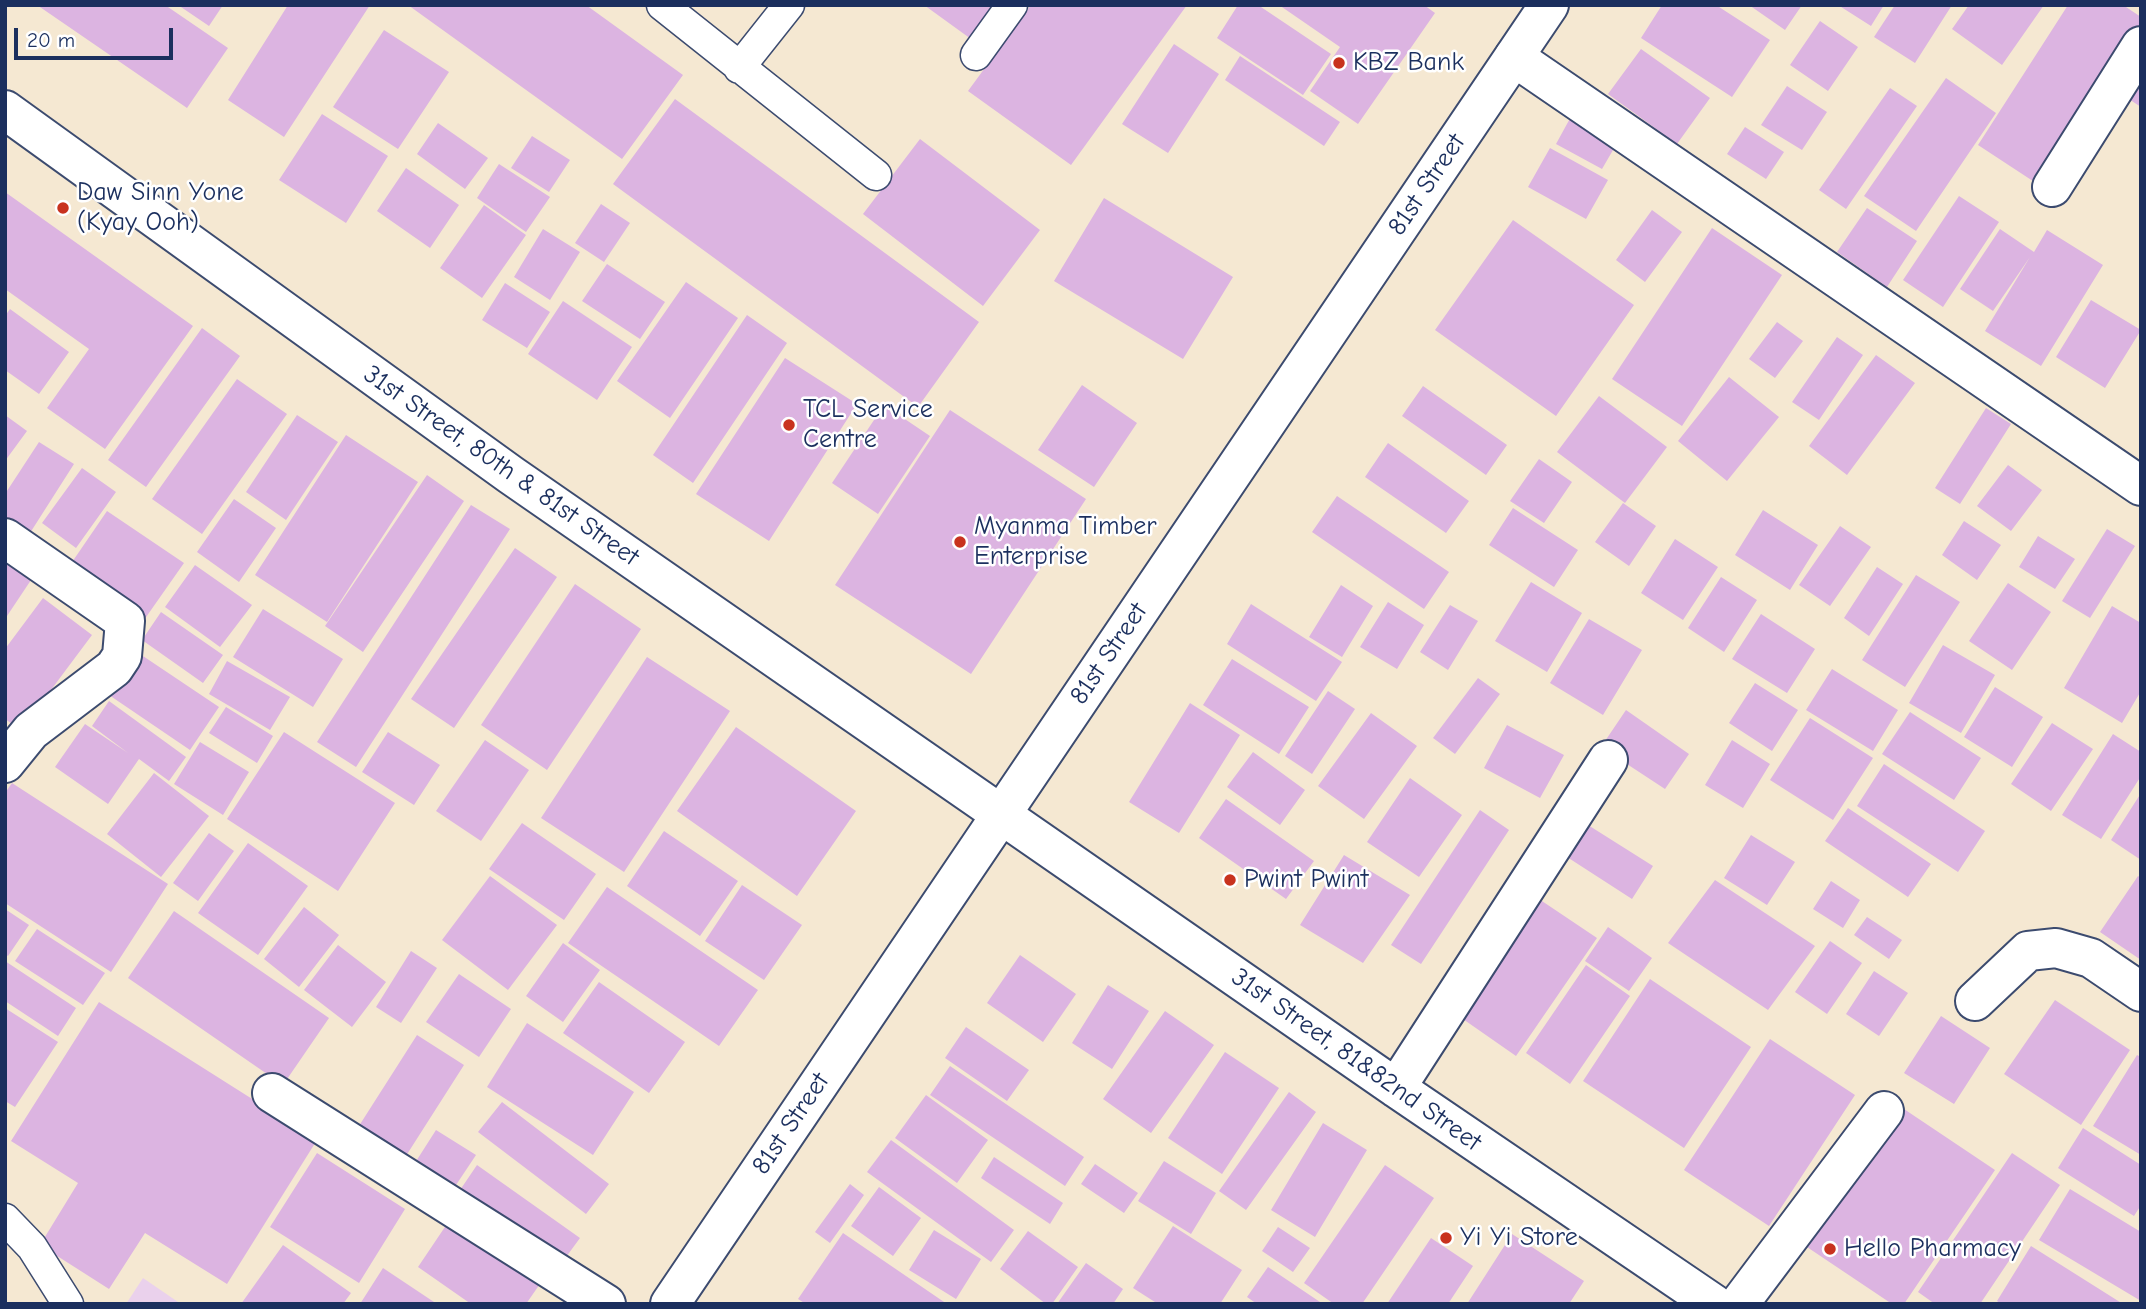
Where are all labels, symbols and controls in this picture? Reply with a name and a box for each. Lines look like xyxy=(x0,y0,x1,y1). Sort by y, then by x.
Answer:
scale bar xyxy=(18,14,177,58)
text: 20 m xyxy=(27,28,75,52)
place label: KBZ Bank xyxy=(1353,47,1464,79)
marker: KBZ Bank xyxy=(1331,55,1347,71)
street label: 81st Street xyxy=(1382,128,1472,242)
place label: Daw Sinn Yone (Kyay Ooh) xyxy=(77,177,244,238)
marker: Daw Sinn Yone (Kyay Ooh) xyxy=(55,200,71,216)
street label: 31st Street, 80th & 81st Street xyxy=(357,359,645,573)
place label: TCL Service Centre xyxy=(803,394,933,456)
marker: TCL Service Centre xyxy=(781,417,797,433)
place label: Myanma Timber Enterprise xyxy=(974,511,1157,572)
marker: Myanma Timber Enterprise xyxy=(952,534,968,550)
street label: 81st Street xyxy=(1064,597,1154,711)
place label: Pwint Pwint xyxy=(1244,864,1368,896)
marker: Pwint Pwint xyxy=(1222,872,1238,888)
street label: 31st Street, 81&82nd Street xyxy=(1225,962,1487,1158)
street label: 81st Street xyxy=(746,1067,836,1181)
place label: Yi Yi Store xyxy=(1460,1222,1578,1254)
marker: Yi Yi Store xyxy=(1438,1230,1454,1246)
place label: Hello Pharmacy xyxy=(1844,1233,2021,1265)
marker: Hello Pharmacy xyxy=(1822,1241,1838,1257)

